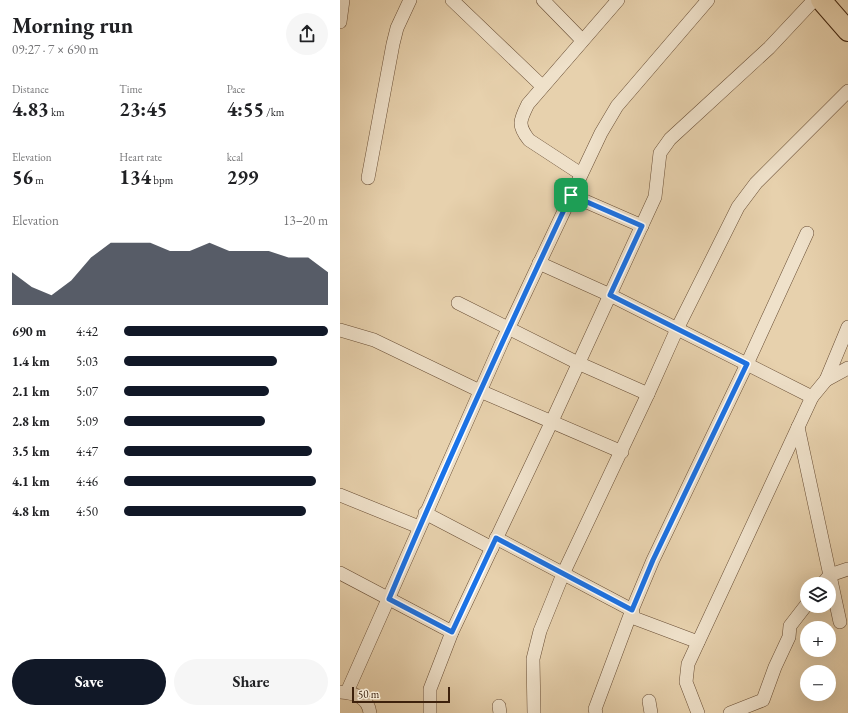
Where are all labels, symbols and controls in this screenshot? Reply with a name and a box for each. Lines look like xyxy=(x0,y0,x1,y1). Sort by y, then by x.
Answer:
text: Morning run xyxy=(12,11,133,40)
button: share xyxy=(286,13,328,55)
text: 09:27 · 7 × 690 m xyxy=(12,41,99,58)
text: Distance xyxy=(12,82,49,96)
text: Time xyxy=(119,82,142,96)
text: Pace xyxy=(227,82,245,96)
text: 4.83 xyxy=(12,96,49,122)
text: 23:45 xyxy=(119,96,167,122)
text: 4:55 xyxy=(227,96,264,122)
text: km xyxy=(49,105,65,119)
text: /km xyxy=(264,105,284,119)
text: Elevation xyxy=(12,150,52,164)
text: Heart rate xyxy=(119,150,162,164)
text: kcal xyxy=(227,150,243,164)
text: 56 xyxy=(12,164,33,190)
text: 134 xyxy=(119,164,151,190)
text: 299 xyxy=(227,164,258,190)
text: m xyxy=(33,173,44,187)
text: bpm xyxy=(151,173,173,187)
pin xyxy=(554,178,588,212)
icon: arrive xyxy=(560,184,582,206)
text: Elevation xyxy=(12,212,59,229)
text: 13–20 m xyxy=(283,212,328,229)
text: 690 m xyxy=(12,323,46,340)
text: 4:42 xyxy=(76,323,98,340)
text: 1.4 km xyxy=(12,353,50,370)
text: 5:03 xyxy=(76,353,98,370)
text: 2.1 km xyxy=(12,383,50,400)
text: 5:07 xyxy=(76,383,98,400)
text: 2.8 km xyxy=(12,413,50,430)
text: 5:09 xyxy=(76,413,98,430)
text: 3.5 km xyxy=(12,443,50,460)
text: 4:47 xyxy=(76,443,98,460)
text: 4.1 km xyxy=(12,473,50,490)
text: 4:46 xyxy=(76,473,98,490)
text: 4.8 km xyxy=(12,503,50,520)
text: 4:50 xyxy=(76,503,98,520)
map controls xyxy=(800,577,836,701)
button: layers xyxy=(800,577,836,613)
button: + xyxy=(800,621,836,657)
button: Save xyxy=(12,659,166,705)
button: Share xyxy=(174,659,328,705)
button: − xyxy=(800,665,836,701)
scale bar xyxy=(352,685,450,704)
text: 50 m xyxy=(358,687,379,701)

